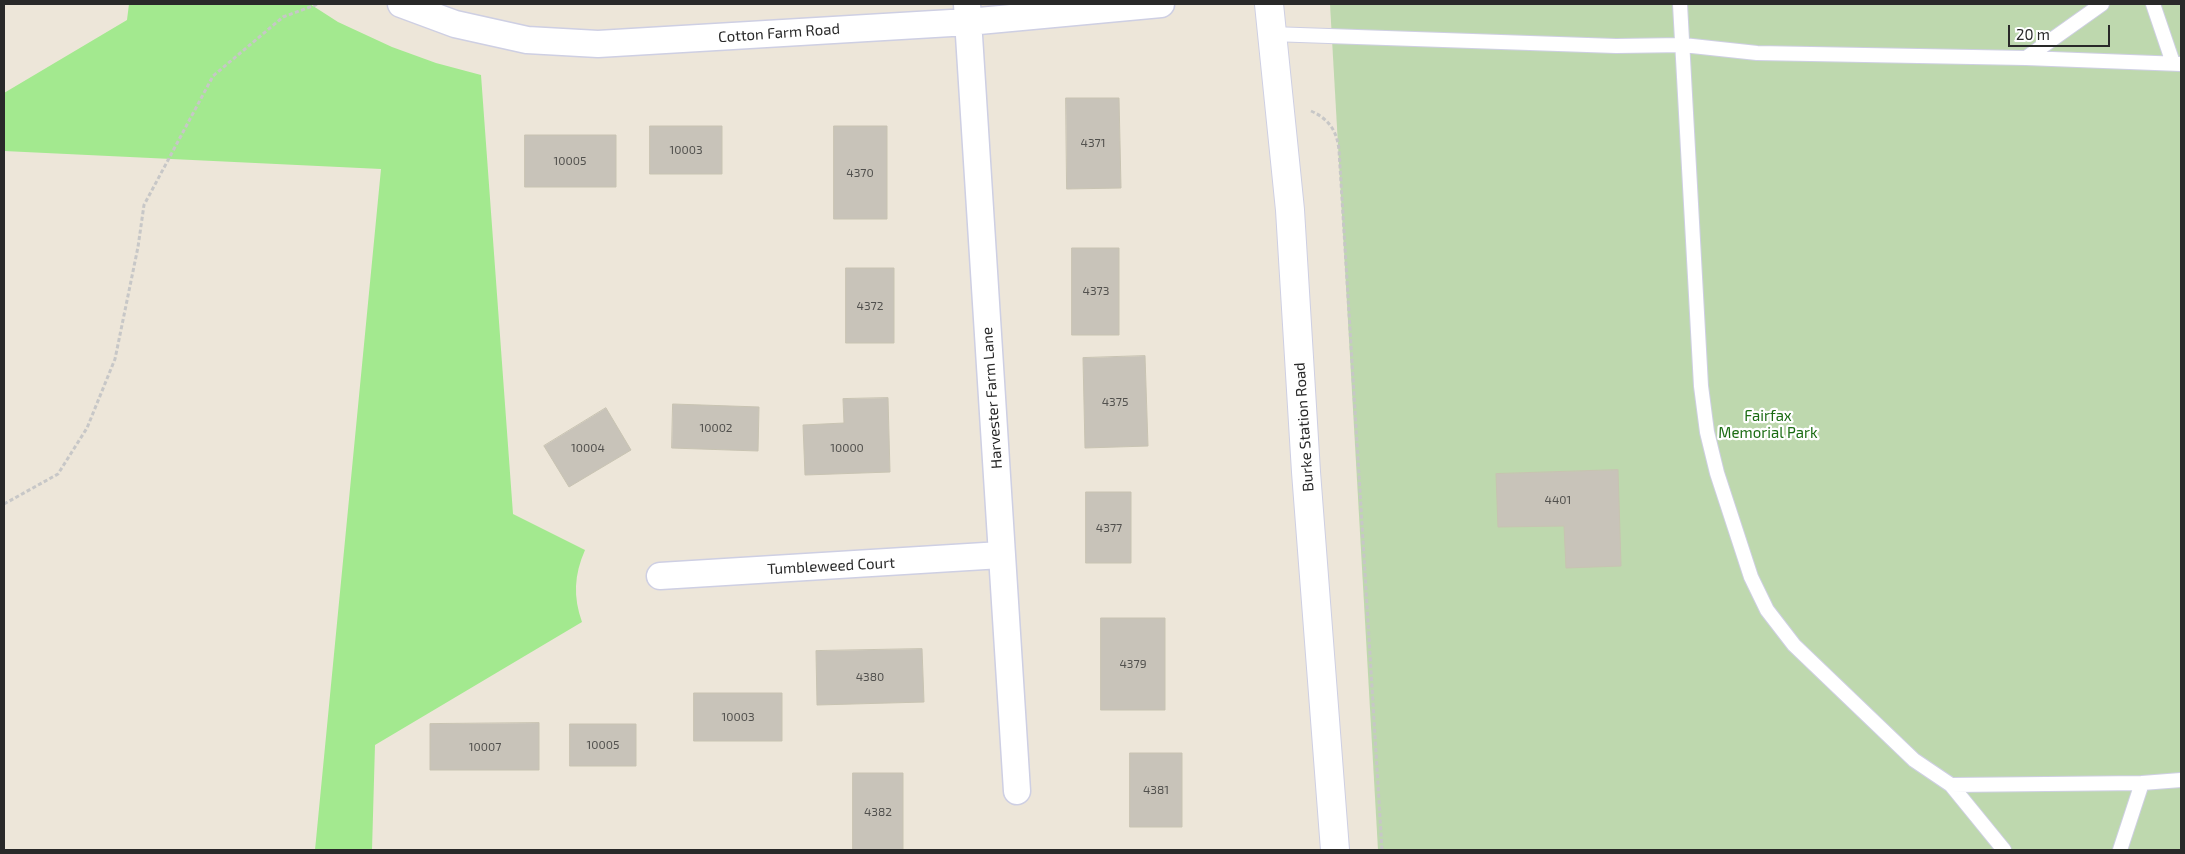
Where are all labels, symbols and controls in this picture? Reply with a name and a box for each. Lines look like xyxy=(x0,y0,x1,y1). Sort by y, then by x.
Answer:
scale bar xyxy=(2010,15,2112,47)
street label: Cotton Farm Road xyxy=(717,20,841,46)
text: 20 m xyxy=(2016,25,2050,43)
house number: 4371 xyxy=(1081,136,1105,150)
house number: 10003 xyxy=(669,143,703,157)
house number: 10005 xyxy=(554,154,586,168)
house number: 4370 xyxy=(846,166,874,180)
house number: 4373 xyxy=(1083,284,1109,298)
house number: 4372 xyxy=(857,299,883,313)
street label: Harvester Farm Lane xyxy=(978,326,1006,470)
street label: Burke Station Road xyxy=(1291,362,1317,492)
house number: 4375 xyxy=(1102,395,1128,409)
park label: Fairfax Memorial Park xyxy=(1718,407,1818,442)
house number: 10002 xyxy=(699,421,733,435)
house number: 10004 xyxy=(571,441,605,455)
house number: 10000 xyxy=(830,441,864,455)
house number: 4401 xyxy=(1545,493,1571,507)
house number: 4377 xyxy=(1096,521,1122,535)
street label: Tumbleweed Court xyxy=(767,554,895,578)
house number: 4379 xyxy=(1119,657,1147,671)
house number: 4380 xyxy=(856,670,884,684)
house number: 10003 xyxy=(721,710,755,724)
house number: 10005 xyxy=(587,738,619,752)
house number: 10007 xyxy=(469,740,501,754)
house number: 4381 xyxy=(1143,783,1169,797)
house number: 4382 xyxy=(864,805,892,819)

